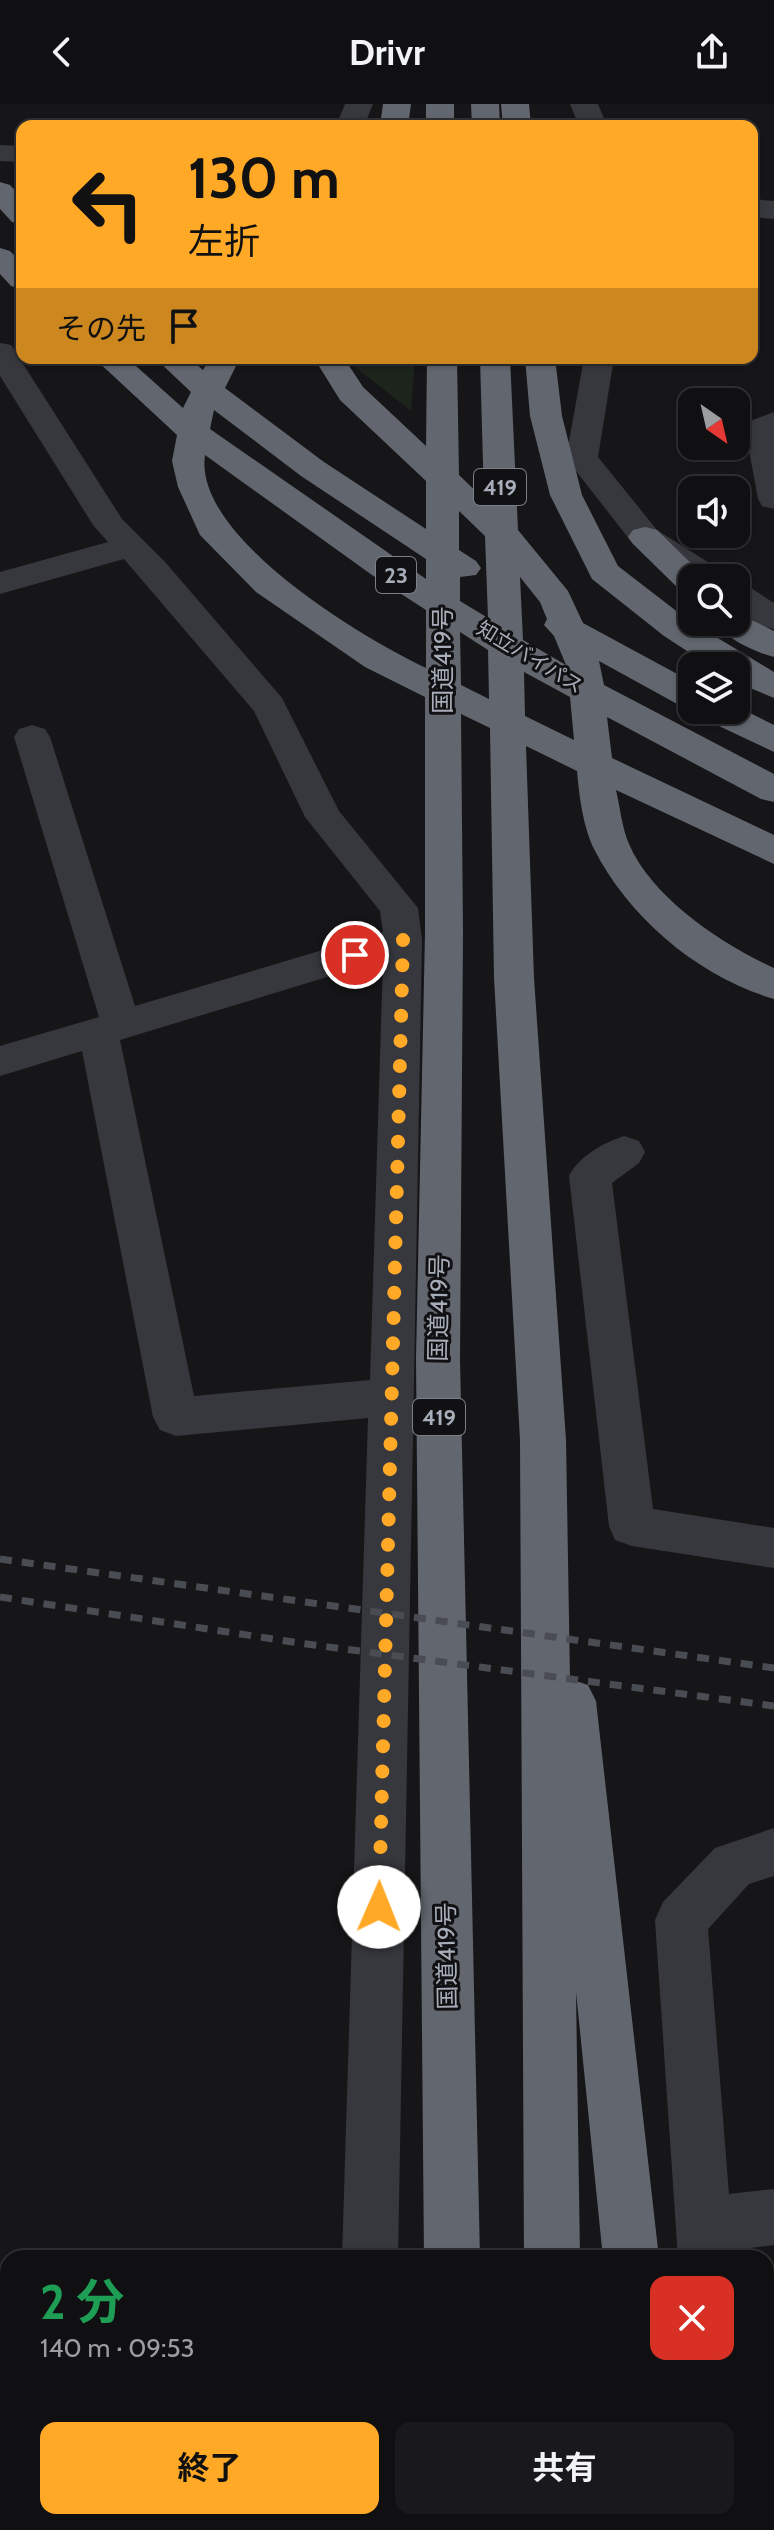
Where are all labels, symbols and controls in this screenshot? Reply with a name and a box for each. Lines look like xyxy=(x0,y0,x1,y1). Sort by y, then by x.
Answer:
icon: back xyxy=(40,30,84,74)
text: Drivr xyxy=(349,30,425,74)
icon: share xyxy=(690,30,734,74)
text: 130 m xyxy=(188,144,340,212)
icon: left xyxy=(56,152,160,256)
text: 左折 xyxy=(188,219,260,263)
icon: arrive xyxy=(162,304,206,348)
text: その先 xyxy=(56,310,146,347)
north arrow xyxy=(678,388,750,460)
map controls xyxy=(678,388,750,724)
road number: 419 xyxy=(474,469,526,505)
button: sound xyxy=(678,476,750,548)
road number: 23 xyxy=(376,557,416,593)
button: search xyxy=(678,564,750,636)
street label: 国道419号 xyxy=(428,606,457,714)
street label: 知立バイパス xyxy=(473,616,587,698)
button: layers xyxy=(678,652,750,724)
pin xyxy=(321,921,389,989)
icon: arrive xyxy=(333,933,377,977)
street label: 国道419号 xyxy=(423,1254,454,1362)
road number: 419 xyxy=(413,1399,465,1435)
position arrow xyxy=(337,1865,421,1949)
street label: 国道419号 xyxy=(431,1902,462,2010)
text: 2 分 xyxy=(40,2273,124,2331)
button: close xyxy=(650,2276,734,2360)
text: 140 m · 09:53 xyxy=(40,2332,195,2364)
button: 終了 xyxy=(40,2422,379,2514)
button: 共有 xyxy=(395,2422,734,2514)

